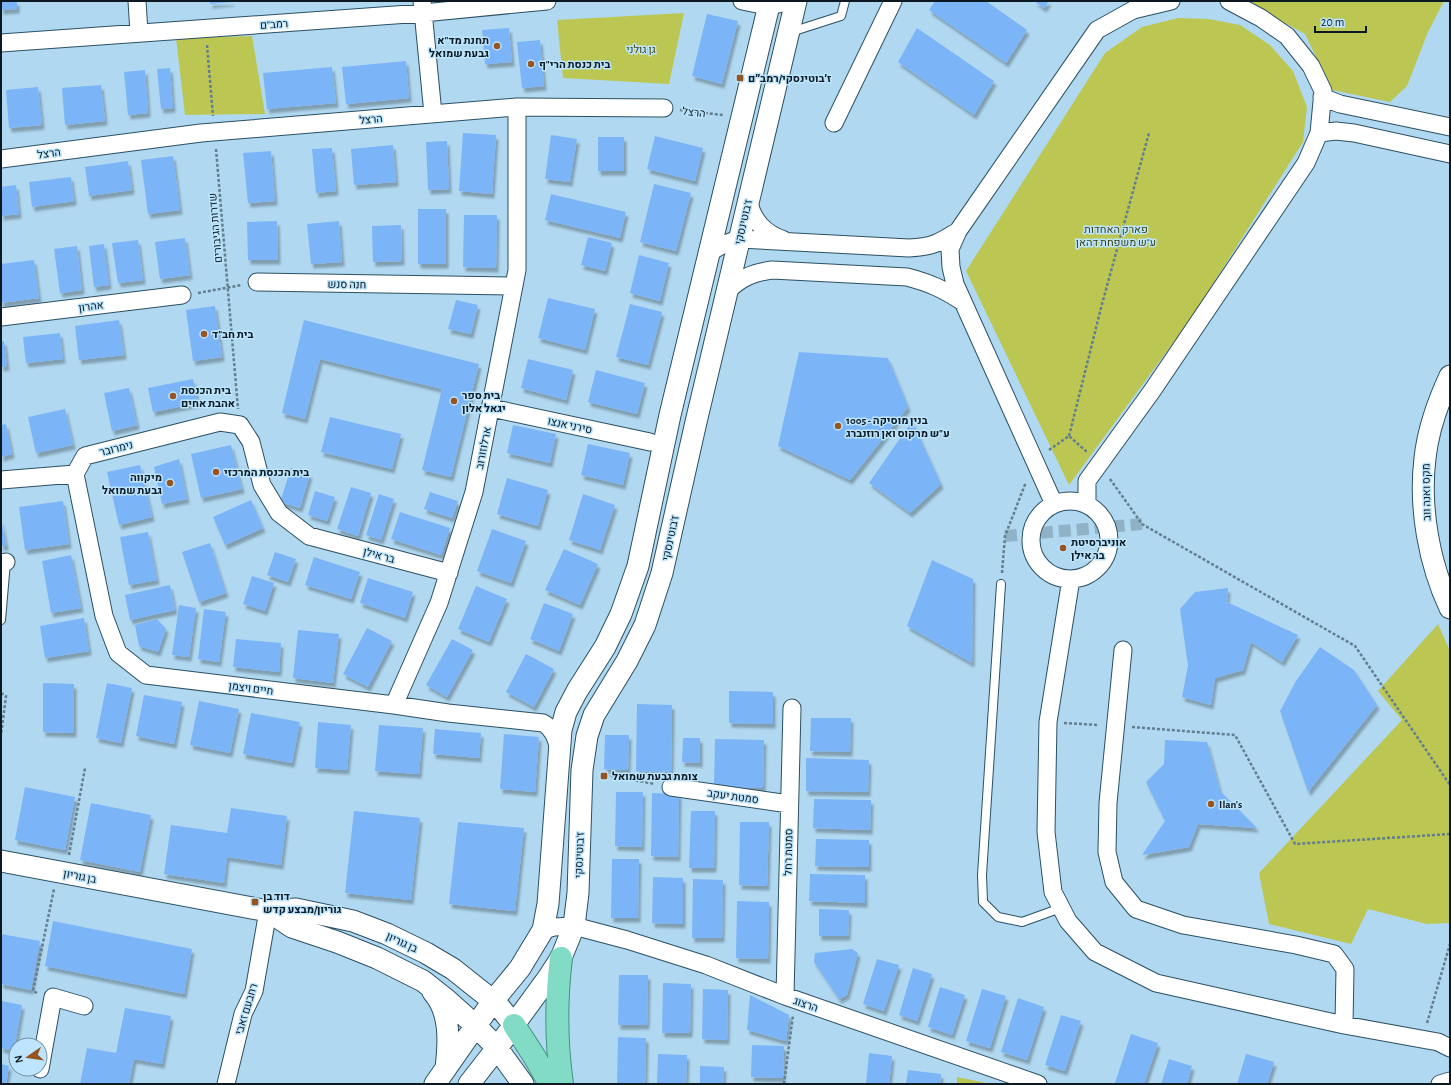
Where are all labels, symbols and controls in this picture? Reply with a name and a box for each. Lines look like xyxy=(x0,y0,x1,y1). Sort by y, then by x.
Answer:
scale bar xyxy=(1315,8,1366,34)
text: 20 m xyxy=(1321,16,1344,28)
street label: רמב"ם xyxy=(260,18,289,31)
place label: תחנת מד"א גבעת שמואל xyxy=(429,35,489,59)
marker: תחנת מד"א גבעת שמואל xyxy=(492,41,502,51)
park label: גן גולני xyxy=(626,44,656,55)
marker: בית כנסת הרי"ף xyxy=(526,59,536,69)
place label: בית כנסת הרי"ף xyxy=(539,59,611,70)
marker: ז׳בוטינסקי/רמב״ם xyxy=(735,73,745,83)
place label: ז׳בוטינסקי/רמב״ם xyxy=(748,73,831,84)
street label: הרצל xyxy=(682,106,706,119)
street label: הרצל xyxy=(359,113,383,126)
street label: הרצל xyxy=(37,147,61,160)
street label: שדרות הגיבורים xyxy=(207,192,224,264)
street label: ז'בוטינסקי xyxy=(733,198,754,246)
park label: פארק האחדות ע"ש משפחת דהאן xyxy=(1076,224,1156,248)
street label: חנה סנש xyxy=(328,279,366,290)
street label: אהרון xyxy=(78,299,104,313)
marker: בית חב"ד xyxy=(199,329,209,339)
place label: בית חב"ד xyxy=(212,329,253,340)
place label: בית הכנסת אהבת אחים xyxy=(181,385,235,409)
place label: בית ספר יגאל אלון xyxy=(462,390,506,414)
marker: בית הכנסת אהבת אחים xyxy=(168,391,178,401)
marker: בית ספר יגאל אלון xyxy=(449,396,459,406)
street label: סירני אנצו xyxy=(547,415,593,436)
place label: 1005 - בנין מוסיקה ע"ש מרקוס ואן רוזנברג xyxy=(846,415,950,439)
marker: 1005 - בנין מוסיקה ע"ש מרקוס ואן רוזנברג xyxy=(833,421,843,431)
street label: ארלוזורוב xyxy=(474,426,493,470)
street label: נימרובר xyxy=(98,439,134,458)
street label: מקס ואנה ווב xyxy=(1420,463,1433,521)
marker: בית הכנסת המרכזי xyxy=(211,467,221,477)
place label: בית הכנסת המרכזי xyxy=(224,467,309,478)
place label: מיקווה גבעת שמואל xyxy=(102,472,162,496)
marker: מיקווה גבעת שמואל xyxy=(165,478,175,488)
street label: ז'בוטינסקי xyxy=(660,514,681,562)
place label: אוניברסיטת בר אילן xyxy=(1071,537,1126,561)
marker: אוניברסיטת בר אילן xyxy=(1058,543,1068,553)
street label: בר אילן xyxy=(362,546,396,565)
street label: חיים ויצמן xyxy=(228,680,274,697)
marker: צומת גבעת שמואל xyxy=(599,771,609,781)
place label: צומת גבעת שמואל xyxy=(612,771,698,782)
street label: סמטת יעקב xyxy=(707,787,759,806)
marker: Ilan's xyxy=(1206,799,1216,809)
place label: Ilan's xyxy=(1219,799,1242,810)
street label: סמטת רחל xyxy=(783,828,794,876)
street label: ז'בוטינסקי xyxy=(573,832,586,878)
street label: בן גוריון xyxy=(62,868,98,885)
place label: דוד בן גוריון/מבצע קדש xyxy=(263,891,342,915)
marker: דוד בן גוריון/מבצע קדש xyxy=(250,897,260,907)
street label: בן גוריון xyxy=(384,930,419,955)
street label: רחבעם זאבי xyxy=(233,982,260,1036)
street label: הרצוג xyxy=(792,995,820,1014)
north arrow xyxy=(8,1037,48,1077)
text: N xyxy=(13,1054,25,1064)

